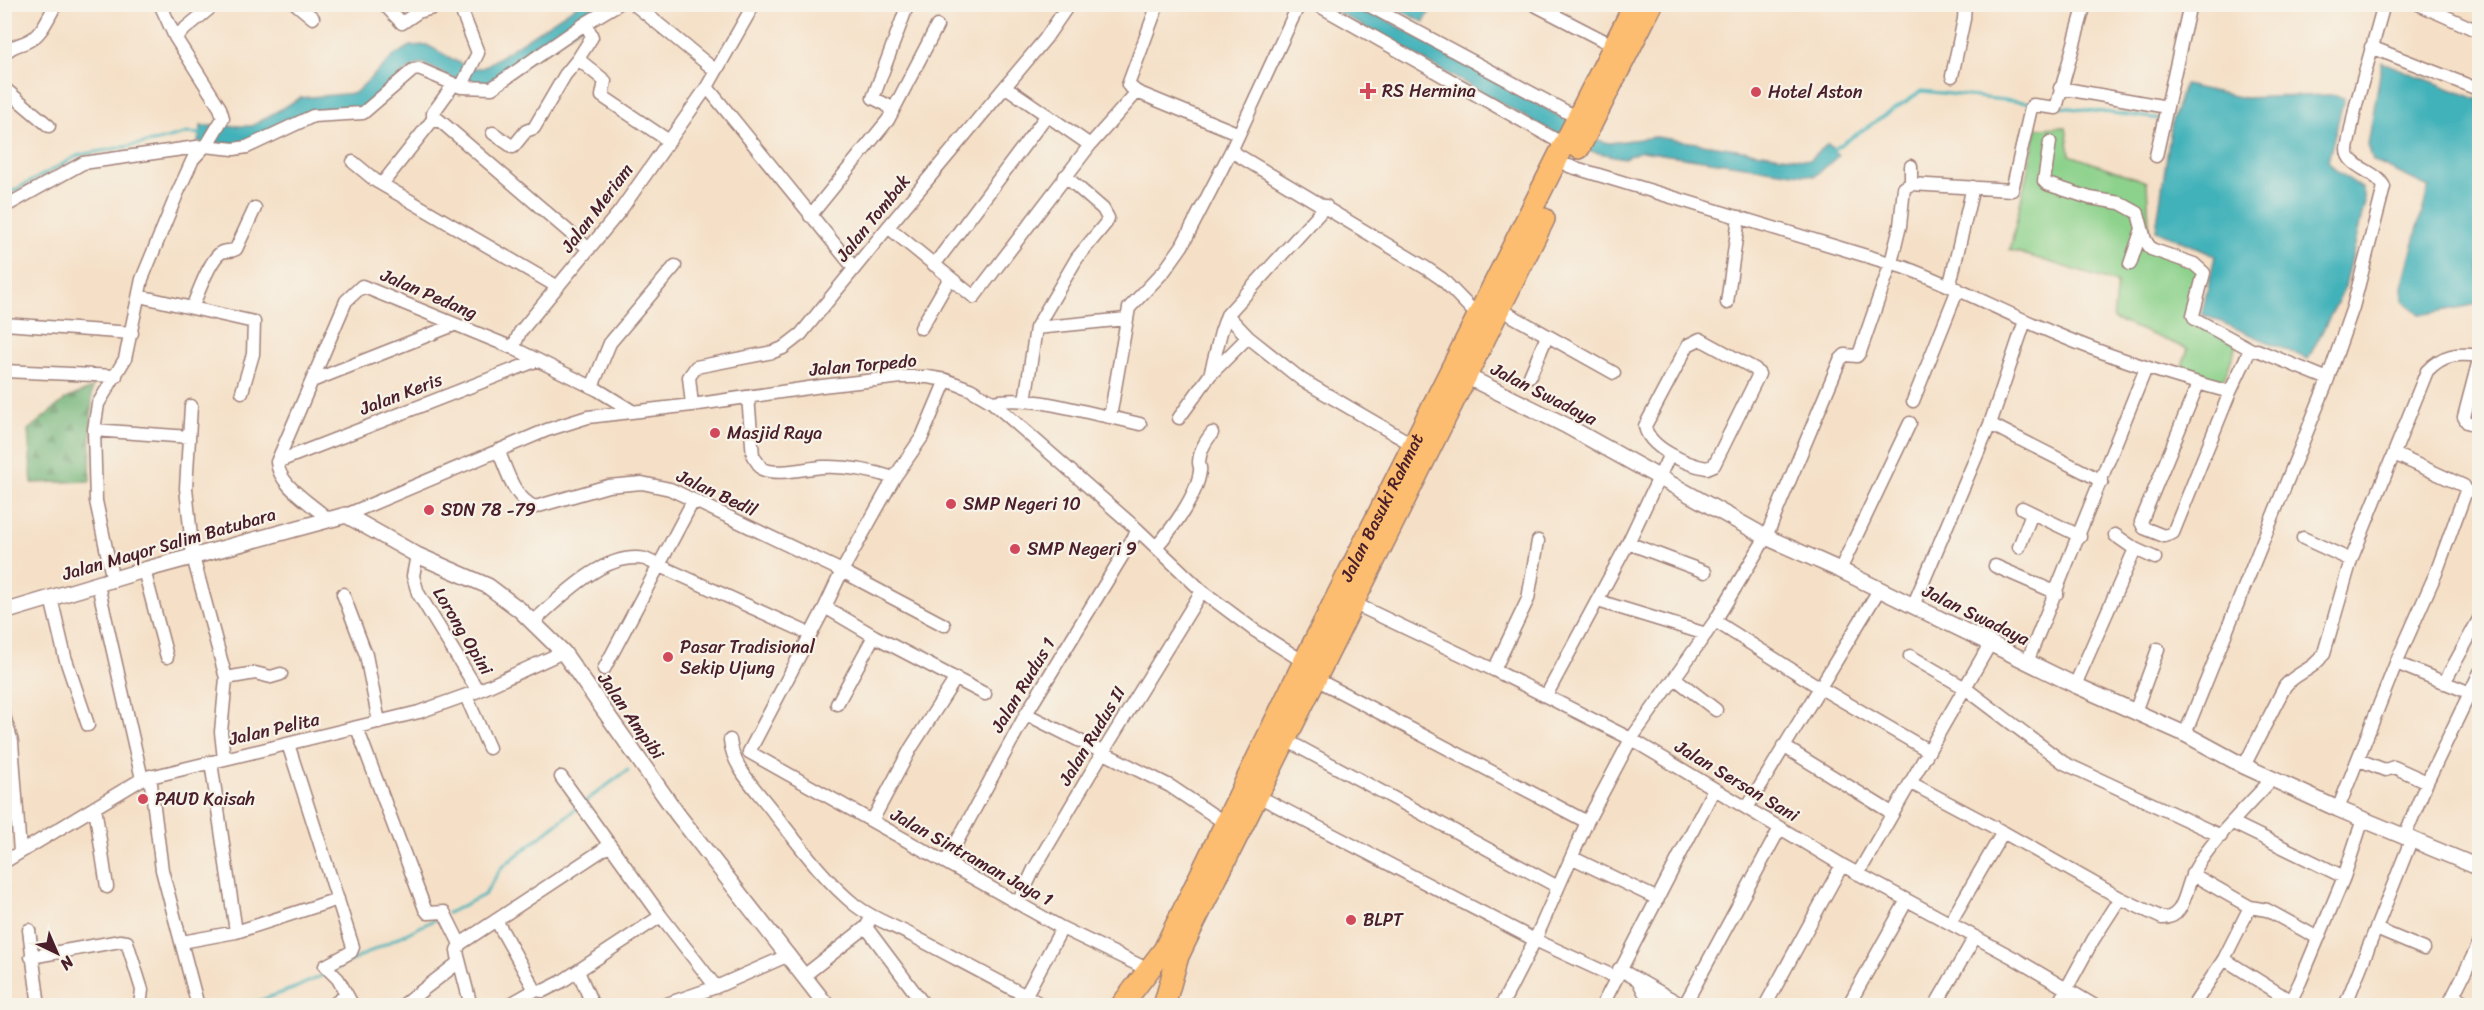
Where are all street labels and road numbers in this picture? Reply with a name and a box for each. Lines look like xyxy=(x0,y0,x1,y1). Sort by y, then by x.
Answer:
street label: Jalan Meriam xyxy=(552,156,642,260)
street label: Jalan Tombak xyxy=(827,167,919,270)
street label: Jalan Pedang xyxy=(375,259,482,329)
street label: Jalan Torpedo xyxy=(807,344,918,386)
street label: Jalan Swadaya xyxy=(1484,353,1604,435)
street label: Jalan Keris xyxy=(354,363,448,425)
street label: Jalan Basuki Rahmat xyxy=(1330,427,1433,588)
street label: Jalan Bedil xyxy=(670,460,763,526)
street label: Jalan Mayor Salim Batubara xyxy=(57,498,280,590)
street label: Jalan Swadaya xyxy=(1916,575,2036,655)
street label: Lorong Opini xyxy=(424,581,503,682)
street label: Jalan Rudus 1 xyxy=(981,631,1064,740)
street label: Jalan Ampibi xyxy=(588,665,674,767)
street label: Jalan Rudus II xyxy=(1049,680,1135,793)
street label: Jalan Pelita xyxy=(224,703,323,755)
street label: Jalan Sersan Sani xyxy=(1668,731,1806,831)
street label: Jalan Sintraman Jaya 1 xyxy=(884,798,1060,915)

